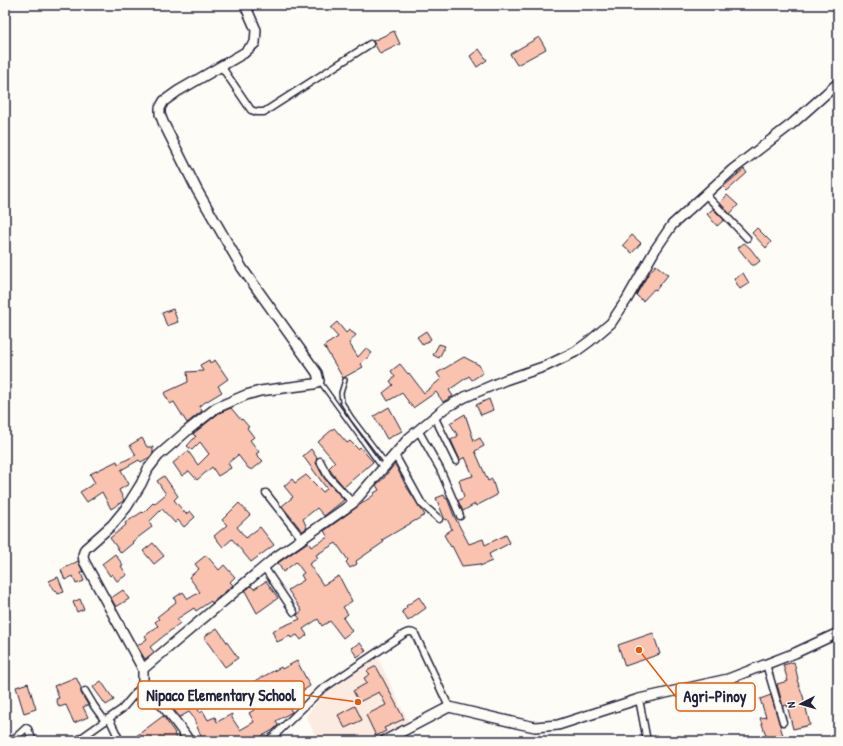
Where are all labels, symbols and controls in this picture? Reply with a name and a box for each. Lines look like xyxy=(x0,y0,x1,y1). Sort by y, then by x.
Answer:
callout: Nipaco Elementary School xyxy=(138,681,304,709)
callout: Agri-Pinoy xyxy=(676,683,755,711)
text: Nipaco Elementary School xyxy=(146,684,297,707)
north arrow xyxy=(781,684,821,724)
text: Agri-Pinoy xyxy=(684,685,747,708)
text: N xyxy=(784,701,798,709)

